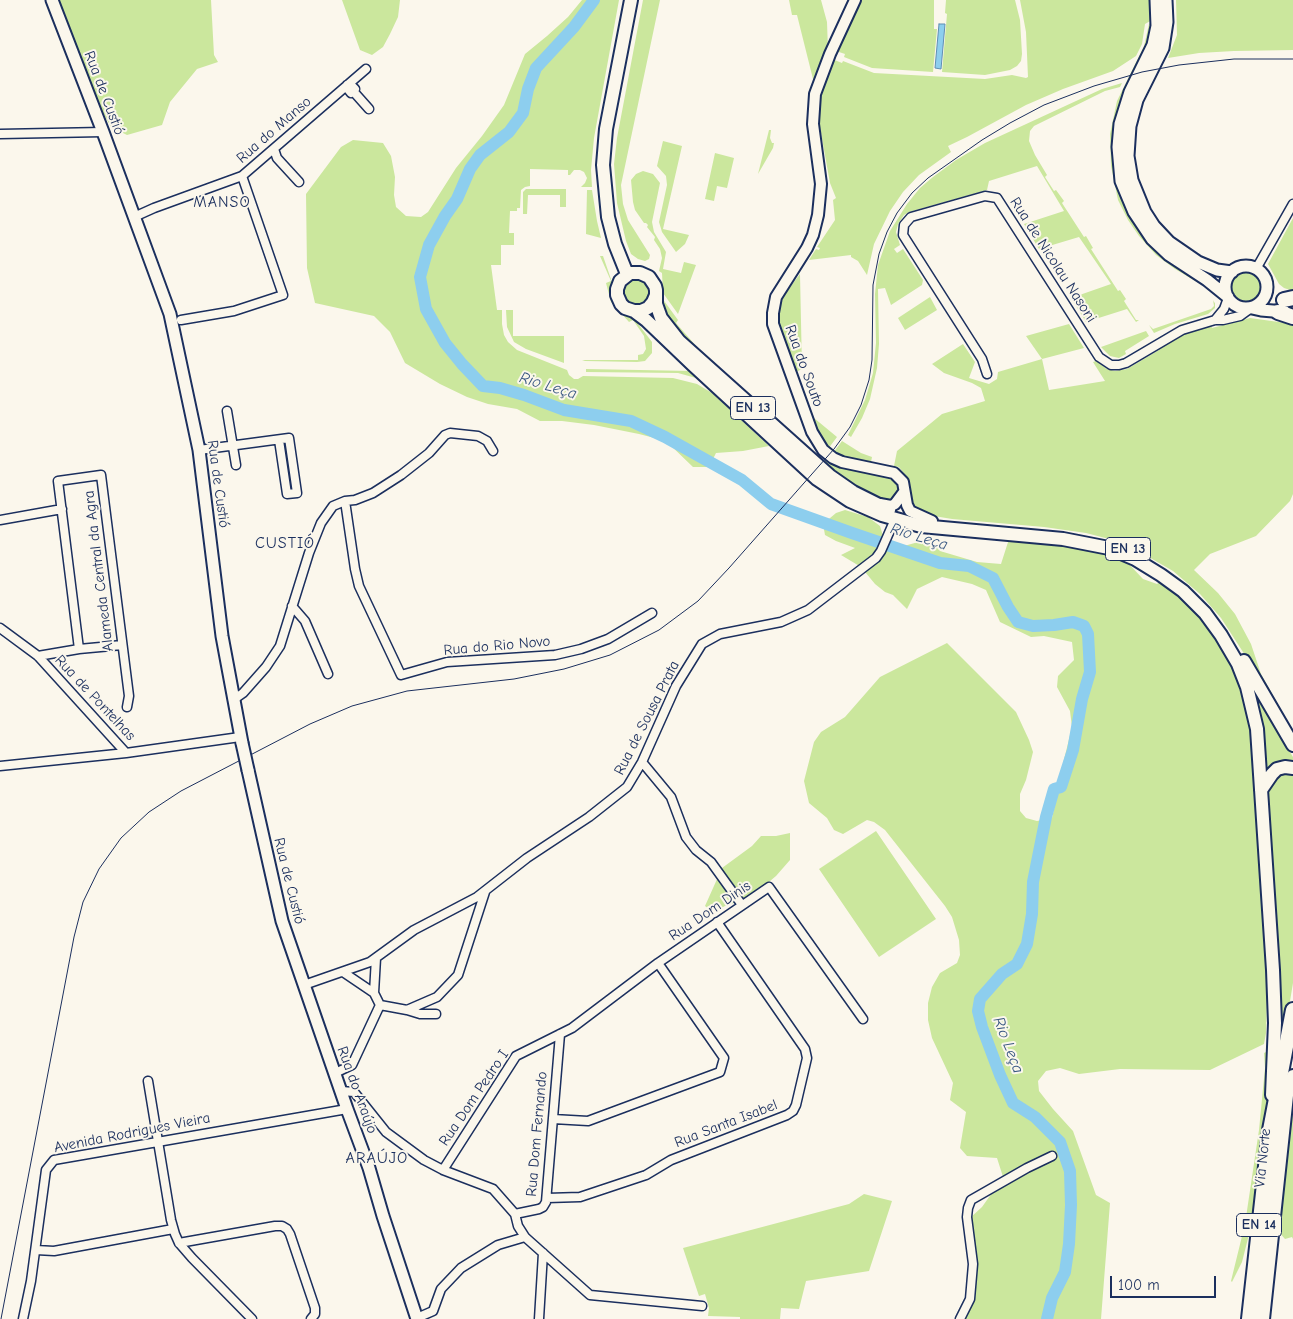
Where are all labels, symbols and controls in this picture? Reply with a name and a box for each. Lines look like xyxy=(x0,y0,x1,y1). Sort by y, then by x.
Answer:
street label: Rua de Custió xyxy=(80,48,128,138)
street label: Rua do Manso xyxy=(233,93,315,167)
district label: MANSO xyxy=(193,192,251,212)
street label: Rua de Nicolau Nasoni xyxy=(1006,194,1100,326)
street label: Rua do Souto xyxy=(781,323,827,409)
water label: Rio Leça xyxy=(517,368,579,404)
road number: EN 13 xyxy=(730,396,776,419)
street label: Rua de Custió xyxy=(203,439,233,529)
street label: Alameda Central da Agra xyxy=(80,489,118,653)
water label: Rio Leça xyxy=(888,519,950,555)
district label: CUSTIÓ xyxy=(254,533,316,553)
road number: EN 13 xyxy=(1106,538,1150,560)
street label: Rua do Rio Novo xyxy=(443,632,551,660)
street label: Rua de Pontelhas xyxy=(51,651,139,745)
street label: Rua de Sousa Prata xyxy=(610,658,684,778)
street label: Rua de Custió xyxy=(270,836,308,926)
street label: Rua Dom Dinis xyxy=(666,877,754,945)
water label: Rio Leça xyxy=(988,1014,1028,1076)
street label: Rua do Araújo xyxy=(333,1044,381,1136)
street label: Rua Dom Pedro I xyxy=(435,1047,513,1149)
street label: Rua Dom Fernando xyxy=(523,1071,551,1197)
street label: Rua Santa Isabel xyxy=(672,1096,780,1152)
street label: Avenida Rodrigues Vieira xyxy=(52,1109,212,1157)
street label: Via Norte xyxy=(1251,1128,1275,1188)
district label: ARAÚJO xyxy=(345,1148,409,1168)
road number: EN 14 xyxy=(1236,1214,1282,1236)
scale bar xyxy=(1113,1266,1219,1298)
text: 100 m xyxy=(1118,1276,1160,1294)

